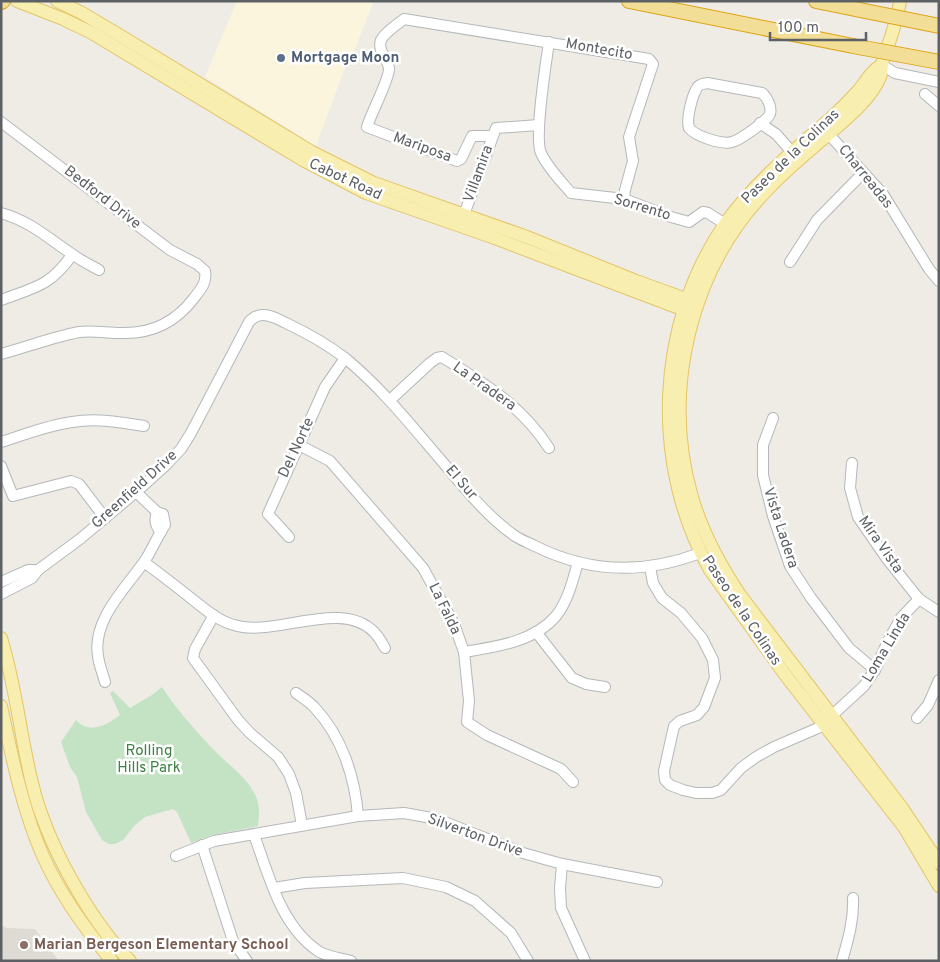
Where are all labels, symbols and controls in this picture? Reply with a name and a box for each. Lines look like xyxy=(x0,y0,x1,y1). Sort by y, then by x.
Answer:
scale bar xyxy=(770,10,866,42)
text: 100 m xyxy=(778,19,819,38)
street label: Montecito xyxy=(564,35,634,65)
place label: Mortgage Moon xyxy=(291,49,399,68)
marker: Mortgage Moon xyxy=(275,52,287,64)
street label: Paseo de la Colinas xyxy=(738,105,844,209)
street label: Mariposa xyxy=(390,129,454,167)
street label: Charreadas xyxy=(833,141,897,213)
street label: Villamira xyxy=(460,143,498,205)
street label: Cabot Road xyxy=(305,155,385,205)
street label: Bedford Drive xyxy=(60,162,144,234)
street label: Sorrento xyxy=(611,190,673,226)
street label: La Pradera xyxy=(449,358,519,416)
street label: Del Norte xyxy=(275,415,319,481)
street label: Greenfield Drive xyxy=(88,446,182,534)
street label: El Sur xyxy=(441,462,481,504)
street label: Vista Ladera xyxy=(758,485,802,571)
street label: Mira Vista xyxy=(853,512,907,578)
street label: Paseo de la Colinas xyxy=(697,552,785,670)
street label: La Falda xyxy=(423,580,465,638)
street label: Loma Linda xyxy=(859,610,915,686)
park label: Rolling Hills Park xyxy=(117,742,181,778)
street label: Silverton Drive xyxy=(425,810,525,862)
place label: Marian Bergeson Elementary School xyxy=(34,936,289,955)
marker: Marian Bergeson Elementary School xyxy=(18,939,30,951)

